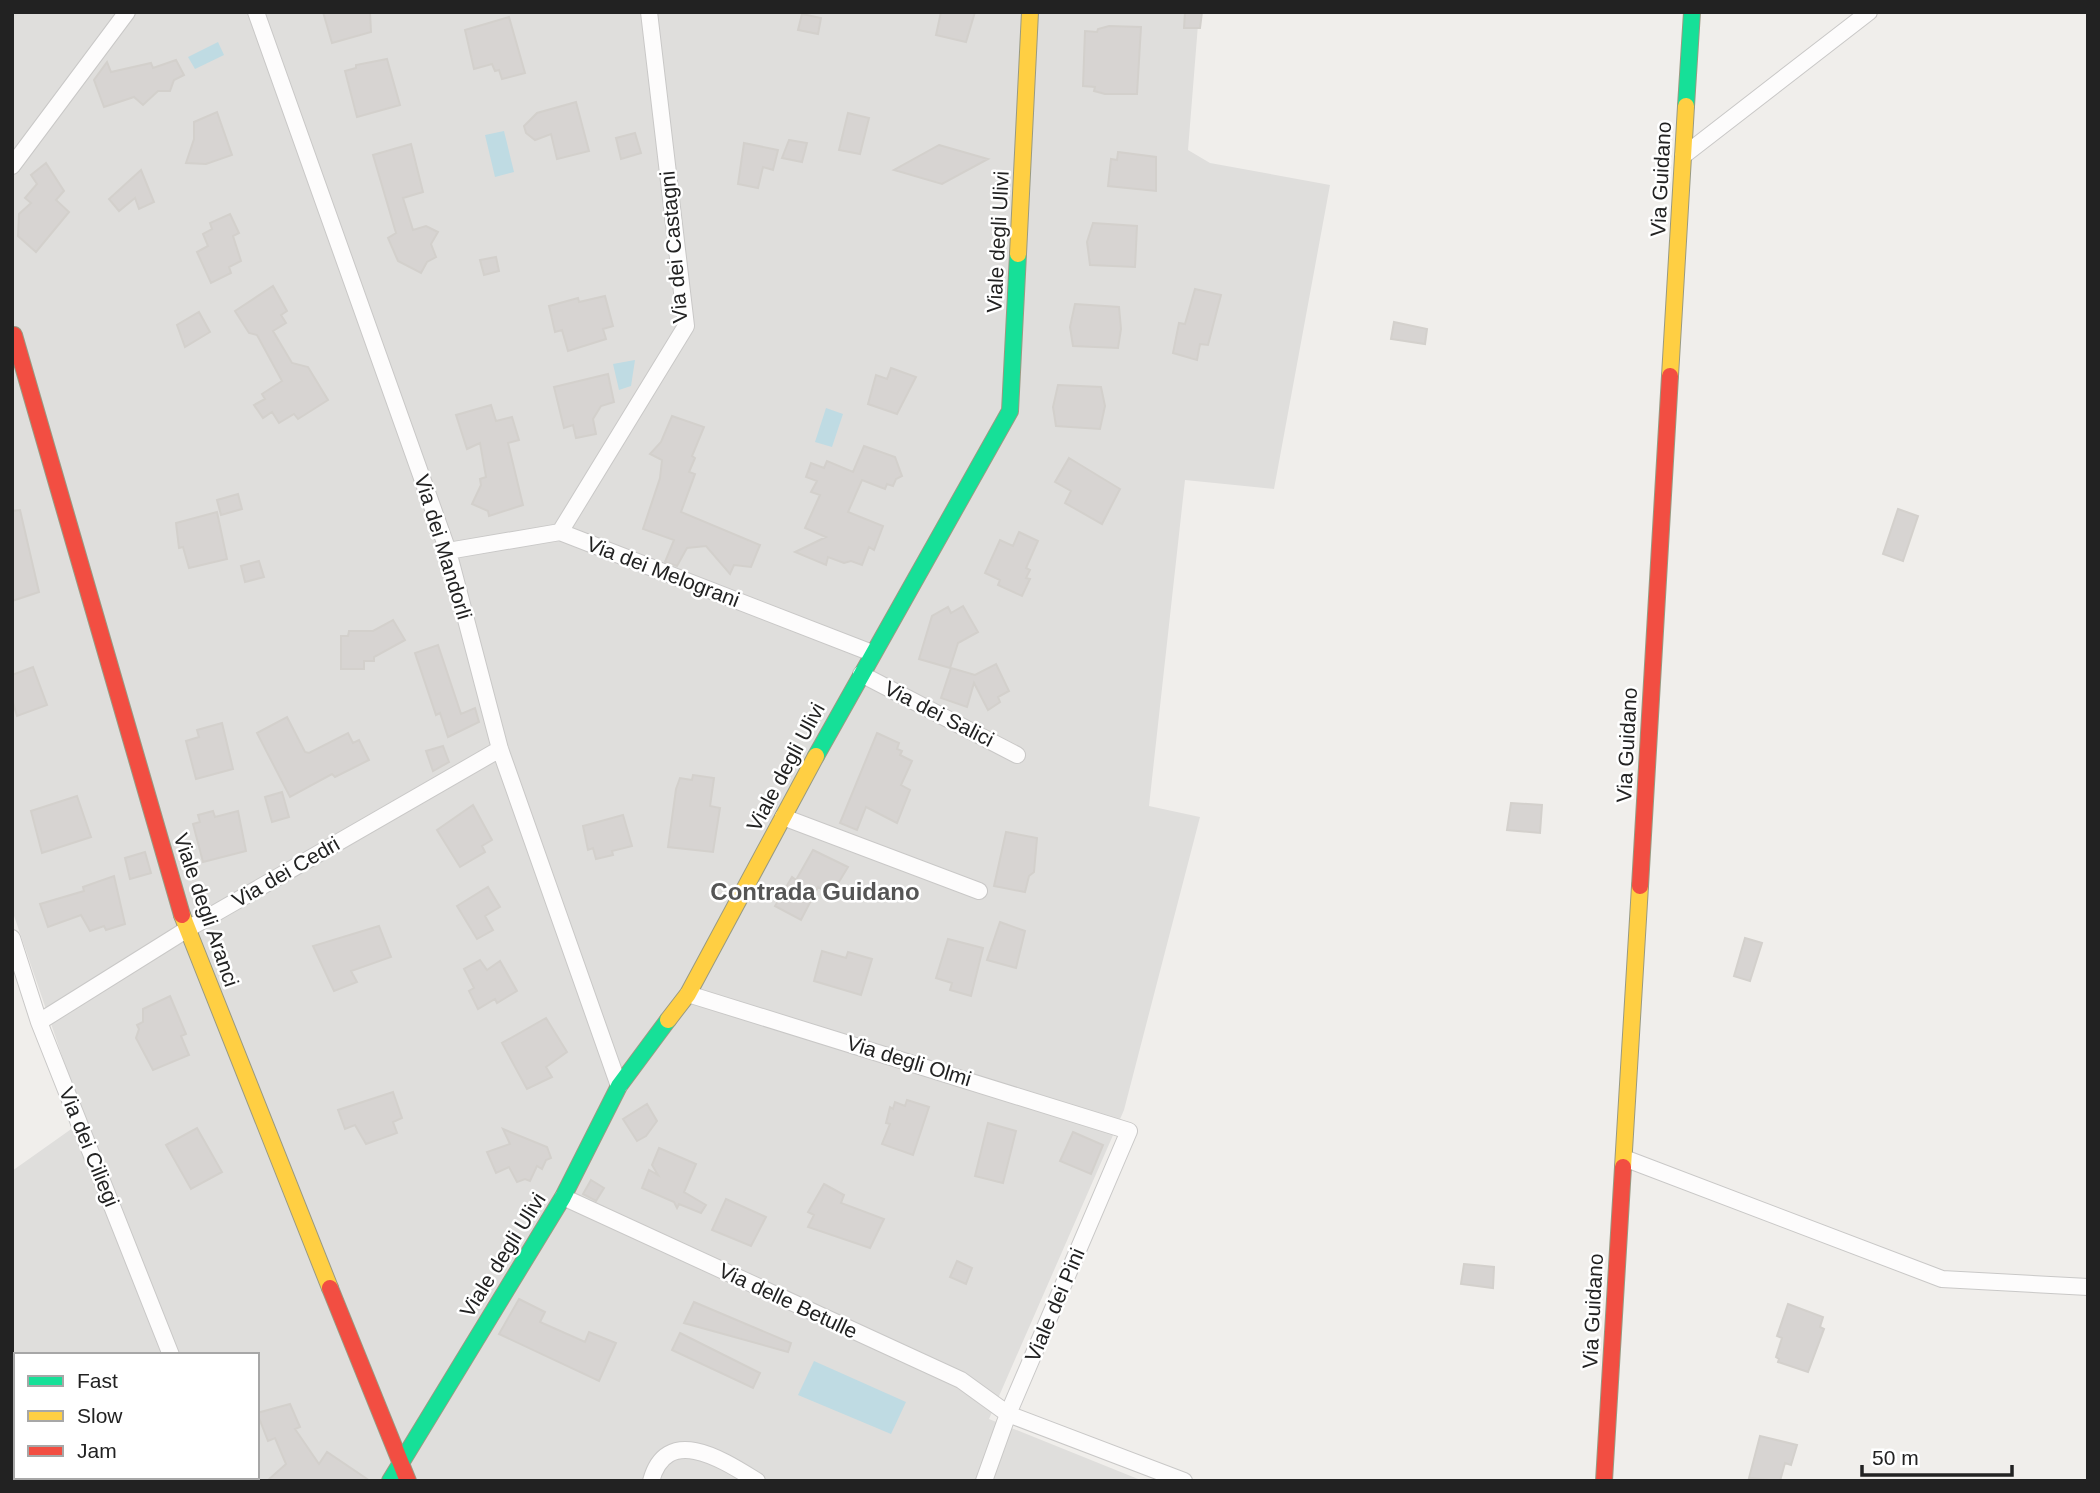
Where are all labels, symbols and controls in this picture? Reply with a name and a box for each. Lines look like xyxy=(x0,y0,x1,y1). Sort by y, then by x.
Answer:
street label: Via Guidano xyxy=(1646,121,1675,237)
street label: Via dei Castagni xyxy=(655,170,692,324)
street label: Viale degli Ulivi xyxy=(982,170,1013,313)
street label: Via dei Mandorli xyxy=(411,472,476,622)
street label: Via dei Melograni xyxy=(583,532,743,611)
street label: Via dei Salici xyxy=(881,676,998,751)
street label: Via Guidano xyxy=(1612,687,1641,803)
street label: Viale degli Ulivi xyxy=(742,699,829,835)
street label: Viale degli Aranci xyxy=(169,830,244,990)
street label: Via dei Cedri xyxy=(228,832,343,911)
district label: Contrada Guidano xyxy=(710,878,920,905)
street label: Via degli Olmi xyxy=(844,1031,974,1090)
street label: Via dei Ciliegi xyxy=(55,1084,124,1210)
street label: Viale degli Ulivi xyxy=(455,1188,550,1321)
street label: Viale dei Pini xyxy=(1020,1245,1089,1365)
street label: Via Guidano xyxy=(1578,1253,1607,1369)
street label: Via delle Betulle xyxy=(715,1258,861,1343)
legend xyxy=(14,1353,259,1479)
text: Fast xyxy=(77,1369,118,1392)
text: Slow xyxy=(77,1404,123,1427)
scale bar xyxy=(1862,1434,2012,1478)
text: Jam xyxy=(77,1439,117,1462)
text: 50 m xyxy=(1872,1446,1919,1469)

